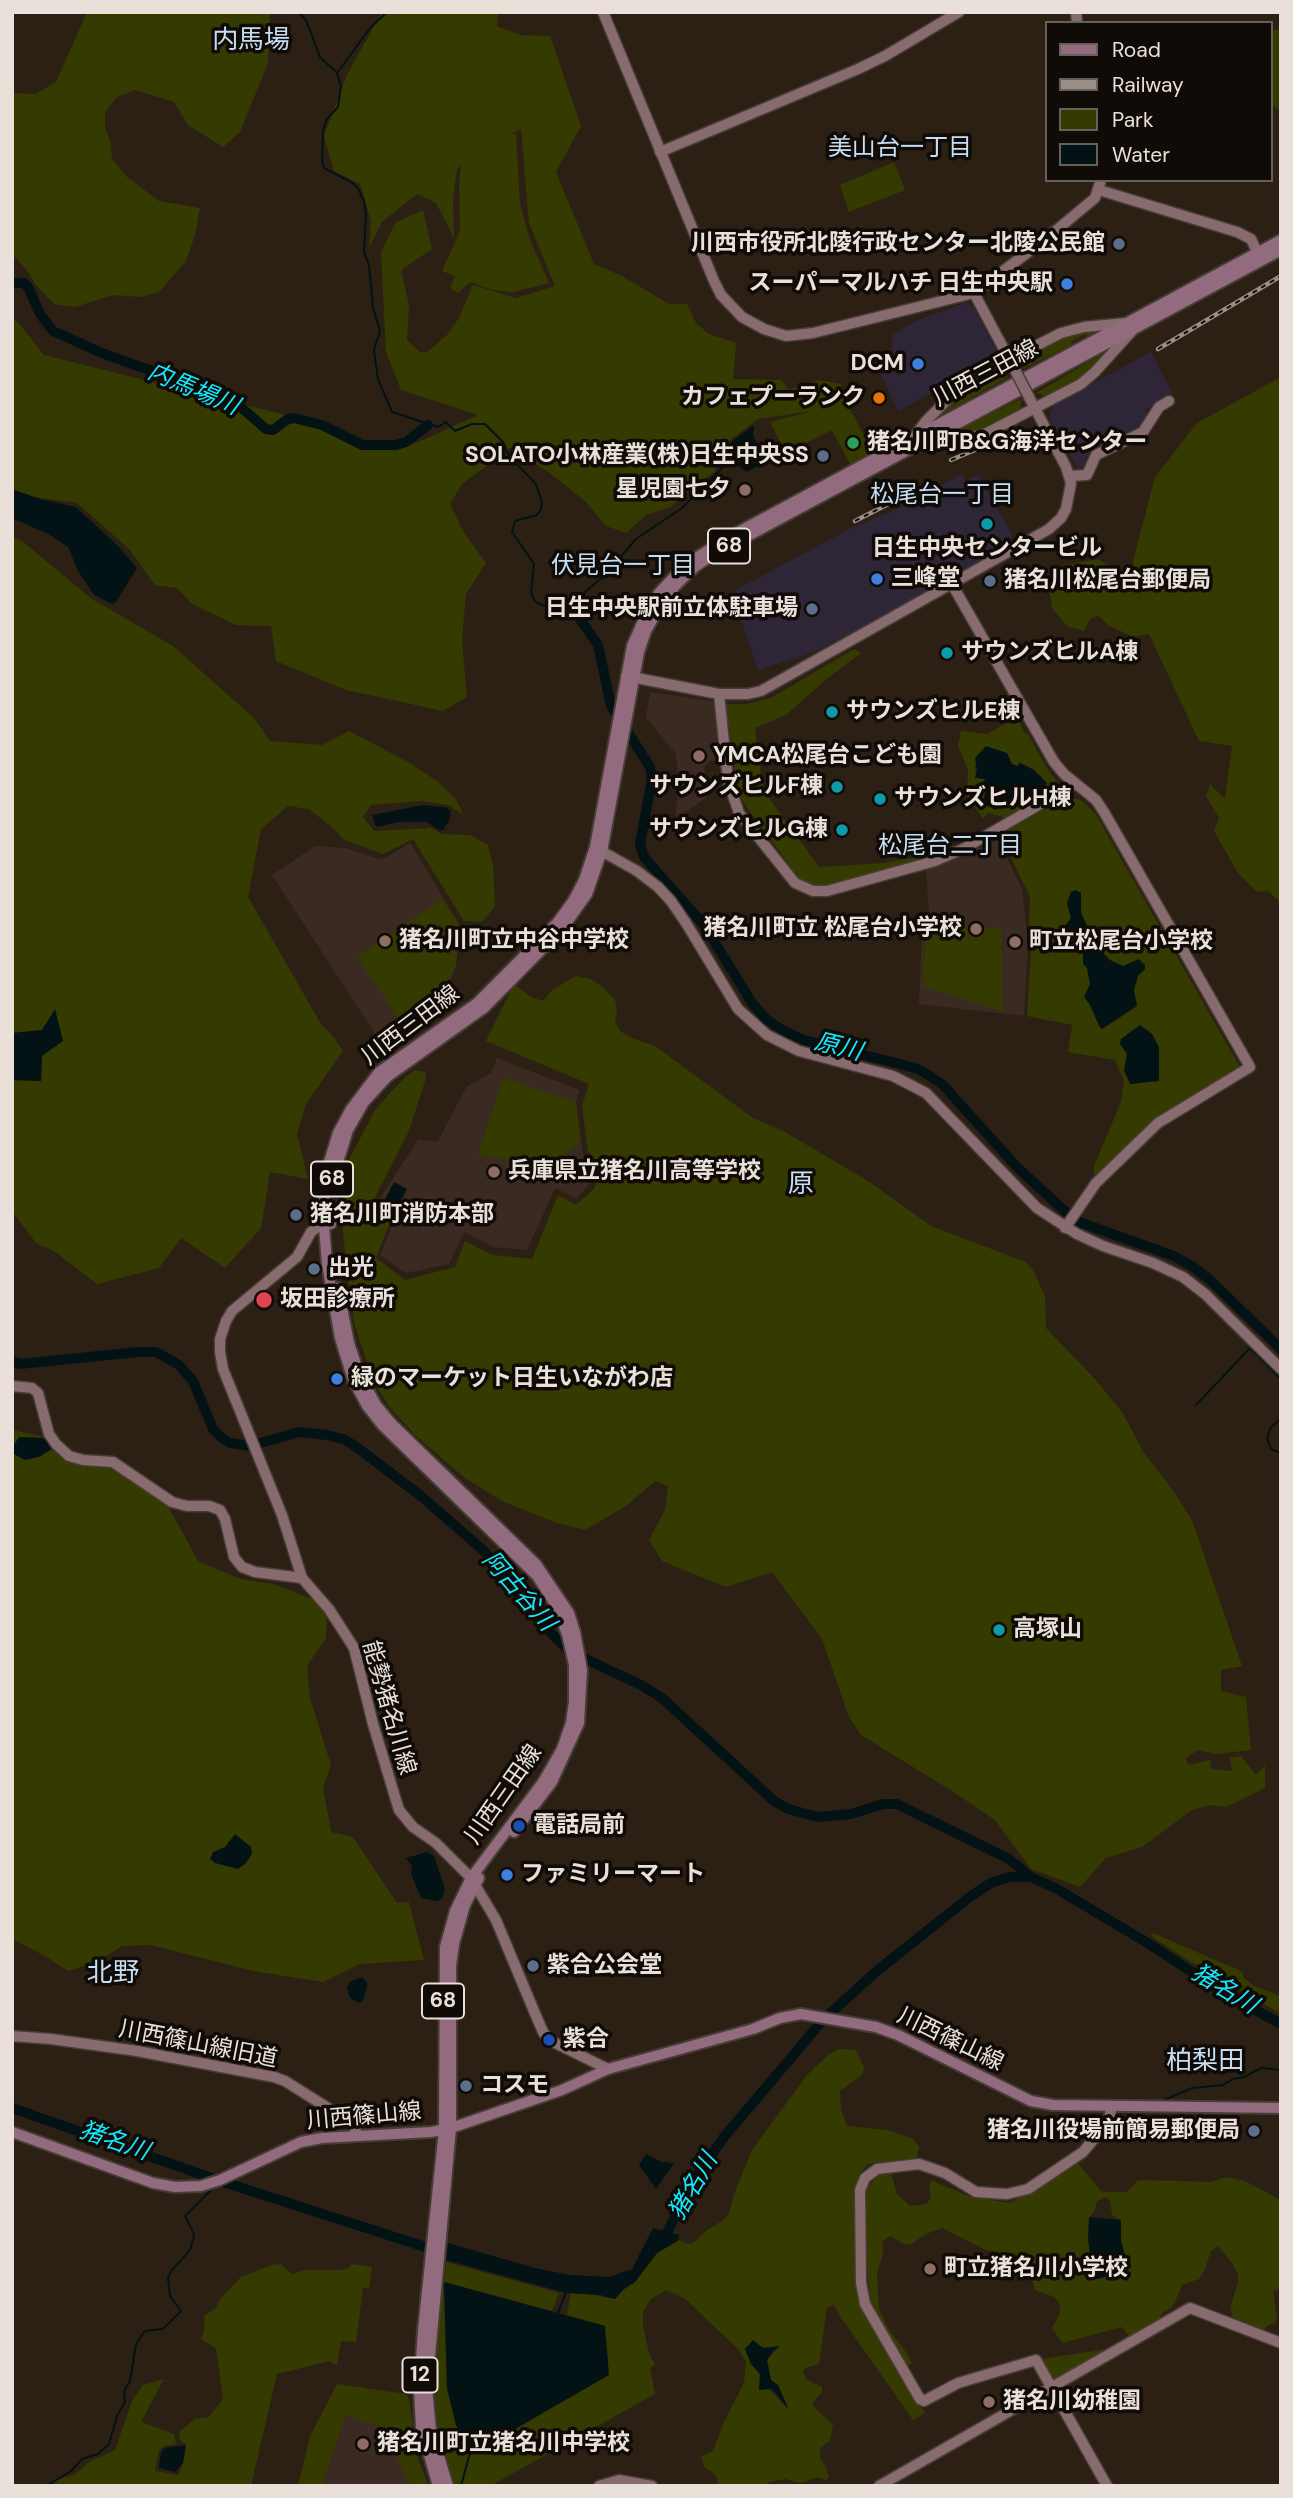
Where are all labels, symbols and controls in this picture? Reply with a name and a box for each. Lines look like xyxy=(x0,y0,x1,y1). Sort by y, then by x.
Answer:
legend xyxy=(1044,21,1272,182)
district label: 内馬場 xyxy=(212,25,290,57)
text: Road xyxy=(1112,36,1161,64)
text: Railway xyxy=(1112,71,1184,99)
text: Park xyxy=(1112,106,1153,134)
district label: 美山台一丁目 xyxy=(828,135,972,163)
text: Water xyxy=(1112,141,1170,169)
place label: 川西市役所北陵行政センター北陵公民館 xyxy=(691,230,1105,258)
marker: 川西市役所北陵行政センター北陵公民館 xyxy=(1111,236,1127,252)
place label: スーパーマルハチ 日生中央駅 xyxy=(749,270,1053,298)
marker: スーパーマルハチ 日生中央駅 xyxy=(1059,276,1075,292)
street label: 川西三田線 xyxy=(929,335,1043,413)
place label: DCM xyxy=(850,350,904,378)
marker: DCM xyxy=(910,356,926,372)
water label: 内馬場川 xyxy=(143,358,243,422)
place label: カフェプーランク xyxy=(681,384,865,412)
marker: カフェプーランク xyxy=(871,390,887,406)
place label: 猪名川町B&G海洋センター xyxy=(867,429,1147,457)
marker: 猪名川町B&G海洋センター xyxy=(845,435,861,451)
place label: SOLATO小林産業(株)日生中央SS xyxy=(465,442,809,470)
marker: SOLATO小林産業(株)日生中央SS xyxy=(815,448,831,464)
place label: 星児園七夕 xyxy=(616,476,731,504)
marker: 星児園七夕 xyxy=(737,482,753,498)
district label: 松尾台一丁目 xyxy=(870,482,1014,510)
marker: 日生中央センタービル xyxy=(979,516,995,532)
road number: 68 xyxy=(708,528,750,564)
place label: 日生中央センタービル xyxy=(872,535,1102,563)
district label: 伏見台一丁目 xyxy=(551,553,695,581)
place label: 三峰堂 xyxy=(891,565,960,593)
place label: 猪名川松尾台郵便局 xyxy=(1004,567,1211,595)
marker: 三峰堂 xyxy=(869,571,885,587)
marker: 猪名川松尾台郵便局 xyxy=(982,573,998,589)
place label: 日生中央駅前立体駐車場 xyxy=(545,595,798,623)
marker: 日生中央駅前立体駐車場 xyxy=(804,601,820,617)
place label: サウンズヒルA棟 xyxy=(961,639,1138,667)
marker: サウンズヒルA棟 xyxy=(939,645,955,661)
place label: サウンズヒルE棟 xyxy=(846,698,1020,726)
marker: サウンズヒルE棟 xyxy=(824,704,840,720)
place label: YMCA松尾台こども園 xyxy=(713,742,942,770)
marker: YMCA松尾台こども園 xyxy=(691,748,707,764)
place label: サウンズヒルF棟 xyxy=(649,773,823,801)
marker: サウンズヒルF棟 xyxy=(829,779,845,795)
place label: サウンズヒルH棟 xyxy=(894,785,1071,813)
marker: サウンズヒルH棟 xyxy=(872,791,888,807)
place label: サウンズヒルG棟 xyxy=(649,816,828,844)
marker: サウンズヒルG棟 xyxy=(834,822,850,838)
district label: 松尾台二丁目 xyxy=(878,833,1022,861)
place label: 猪名川町立 松尾台小学校 xyxy=(704,915,962,943)
marker: 猪名川町立 松尾台小学校 xyxy=(968,921,984,937)
place label: 猪名川町立中谷中学校 xyxy=(399,927,629,955)
place label: 町立松尾台小学校 xyxy=(1029,928,1213,956)
marker: 猪名川町立中谷中学校 xyxy=(377,933,393,949)
marker: 町立松尾台小学校 xyxy=(1007,934,1023,950)
street label: 川西三田線 xyxy=(357,980,465,1072)
water label: 原川 xyxy=(811,1028,865,1068)
place label: 兵庫県立猪名川高等学校 xyxy=(508,1158,761,1186)
road number: 68 xyxy=(311,1162,353,1196)
marker: 兵庫県立猪名川高等学校 xyxy=(486,1164,502,1180)
district label: 原 xyxy=(788,1169,814,1201)
place label: 猪名川町消防本部 xyxy=(310,1201,494,1229)
marker: 猪名川町消防本部 xyxy=(288,1207,304,1223)
place label: 出光 xyxy=(328,1255,374,1283)
marker: 出光 xyxy=(306,1261,322,1277)
place label: 坂田診療所 xyxy=(280,1286,395,1314)
marker: 坂田診療所 xyxy=(254,1290,274,1310)
place label: 緑のマーケット日生いながわ店 xyxy=(351,1365,673,1393)
marker: 緑のマーケット日生いながわ店 xyxy=(329,1371,345,1387)
water label: 阿古谷川 xyxy=(476,1546,560,1638)
place label: 高塚山 xyxy=(1013,1616,1082,1644)
marker: 高塚山 xyxy=(991,1622,1007,1638)
street label: 能勢猪名川線 xyxy=(356,1638,420,1778)
street label: 川西三田線 xyxy=(460,1740,548,1850)
place label: 電話局前 xyxy=(533,1812,625,1840)
marker: 電話局前 xyxy=(511,1818,527,1834)
place label: ファミリーマート xyxy=(521,1861,705,1889)
marker: ファミリーマート xyxy=(499,1867,515,1883)
place label: 紫合公会堂 xyxy=(547,1952,662,1980)
district label: 北野 xyxy=(87,1958,139,1990)
marker: 紫合公会堂 xyxy=(525,1958,541,1974)
water label: 猪名川 xyxy=(1186,1959,1262,2021)
road number: 68 xyxy=(422,1983,464,2018)
street label: 川西篠山線 xyxy=(892,2002,1008,2078)
street label: 川西篠山線旧道 xyxy=(116,2016,280,2074)
place label: 紫合 xyxy=(563,2026,609,2054)
marker: 紫合 xyxy=(541,2032,557,2048)
district label: 柏梨田 xyxy=(1166,2046,1244,2078)
place label: コスモ xyxy=(480,2072,549,2100)
marker: コスモ xyxy=(458,2078,474,2094)
street label: 川西篠山線 xyxy=(306,2098,422,2136)
water label: 猪名川 xyxy=(75,2117,153,2167)
place label: 猪名川役場前簡易郵便局 xyxy=(987,2117,1240,2145)
marker: 猪名川役場前簡易郵便局 xyxy=(1246,2123,1262,2139)
water label: 猪名川 xyxy=(664,2149,724,2225)
place label: 町立猪名川小学校 xyxy=(944,2255,1128,2283)
marker: 町立猪名川小学校 xyxy=(922,2261,938,2277)
road number: 12 xyxy=(402,2358,438,2392)
place label: 猪名川幼稚園 xyxy=(1003,2388,1141,2416)
marker: 猪名川幼稚園 xyxy=(981,2394,997,2410)
place label: 猪名川町立猪名川中学校 xyxy=(377,2430,630,2458)
marker: 猪名川町立猪名川中学校 xyxy=(355,2436,371,2452)

